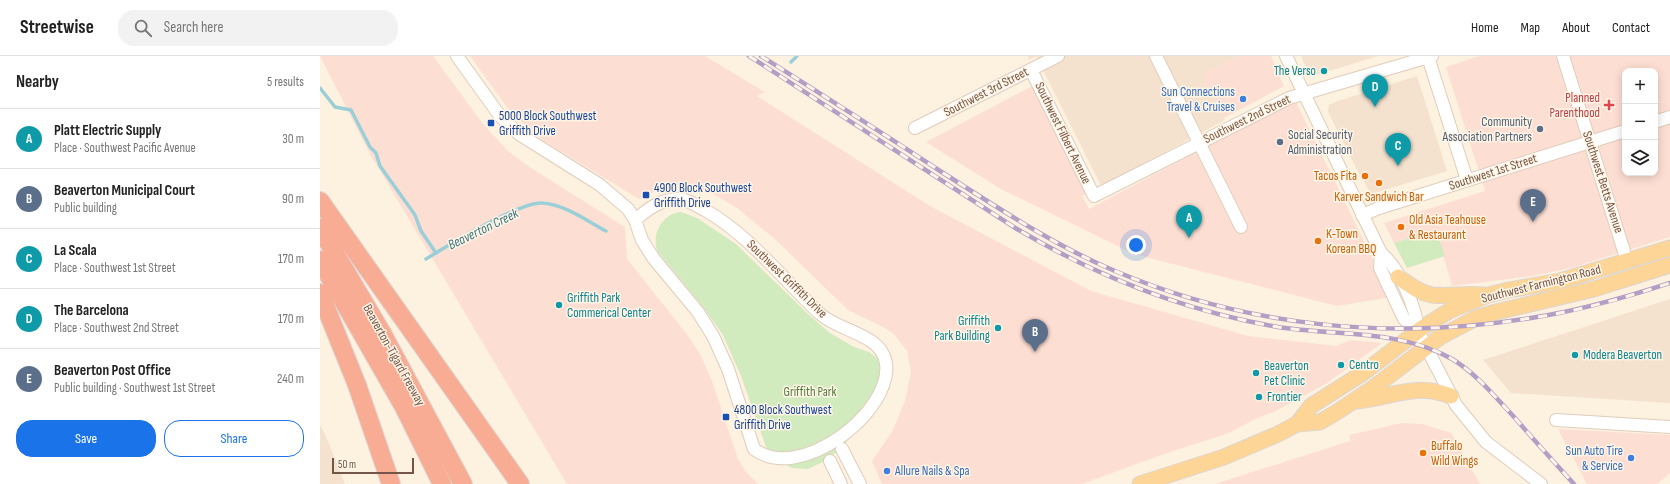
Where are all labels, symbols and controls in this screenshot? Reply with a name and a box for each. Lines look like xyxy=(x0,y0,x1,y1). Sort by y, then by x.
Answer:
search box xyxy=(118,10,398,46)
text: Streetwise xyxy=(20,16,94,39)
icon: search xyxy=(132,17,154,39)
text: Search here xyxy=(164,18,223,37)
text: Home xyxy=(1471,19,1499,36)
text: Map xyxy=(1521,19,1540,36)
text: About xyxy=(1562,19,1590,36)
text: Contact xyxy=(1612,19,1650,36)
place label: The Verso xyxy=(1274,63,1316,79)
street label: Southwest 3rd Street xyxy=(941,64,1031,120)
marker: The Verso xyxy=(1319,66,1329,76)
map controls xyxy=(1622,68,1658,176)
button: + xyxy=(1622,68,1658,104)
text: Nearby xyxy=(16,72,59,92)
text: 5 results xyxy=(267,74,304,90)
pin: D xyxy=(1362,74,1388,107)
street label: Southwest Filbert Avenue xyxy=(1031,79,1095,187)
place label: Sun Connections Travel & Cruises xyxy=(1161,84,1235,115)
place label: Planned Parenthood xyxy=(1550,90,1600,121)
street label: Southwest 2nd Street xyxy=(1201,91,1293,147)
marker: Sun Connections Travel & Cruises xyxy=(1238,94,1248,104)
marker: Planned Parenthood xyxy=(1603,99,1615,111)
button: − xyxy=(1622,104,1658,140)
place label: 5000 Block Southwest Griffith Drive xyxy=(499,108,597,139)
place label: Community Association Partners xyxy=(1442,114,1532,145)
marker: 5000 Block Southwest Griffith Drive xyxy=(486,118,496,128)
text: Platt Electric Supply xyxy=(54,121,161,140)
marker: Community Association Partners xyxy=(1535,124,1545,134)
place label: Social Security Administration xyxy=(1287,127,1353,158)
street label: Southwest Betts Avenue xyxy=(1579,129,1627,235)
text: A xyxy=(26,131,32,147)
text: 30 m xyxy=(282,131,304,147)
pin: C xyxy=(1385,133,1411,166)
marker: Social Security Administration xyxy=(1275,137,1285,147)
text: Place · Southwest Pacific Avenue xyxy=(54,140,196,156)
button: layers xyxy=(1622,140,1658,176)
street label: Southwest 1st Street xyxy=(1447,150,1539,194)
place label: Tacos Fita xyxy=(1314,168,1357,184)
marker: Tacos Fita xyxy=(1360,171,1370,181)
marker: Karver Sandwich Bar xyxy=(1374,178,1384,188)
place label: 4900 Block Southwest Griffith Drive xyxy=(654,180,752,211)
text: Beaverton Municipal Court xyxy=(54,181,195,200)
place label: Karver Sandwich Bar xyxy=(1334,189,1424,205)
pin: E xyxy=(1520,189,1546,222)
marker: 4900 Block Southwest Griffith Drive xyxy=(641,190,651,200)
text: B xyxy=(26,191,32,207)
text: 90 m xyxy=(282,191,304,207)
text: Public building xyxy=(54,200,117,216)
water label: Beaverton Creek xyxy=(445,204,522,253)
pin: A xyxy=(1176,205,1202,238)
place label: Old Asia Teahouse & Restaurant xyxy=(1409,212,1486,243)
marker: Old Asia Teahouse & Restaurant xyxy=(1396,222,1406,232)
place label: K-Town Korean BBQ xyxy=(1326,226,1376,257)
your location xyxy=(1126,235,1146,255)
street label: Southwest Griffith Drive xyxy=(743,236,831,322)
marker: K-Town Korean BBQ xyxy=(1313,236,1323,246)
text: La Scala xyxy=(54,241,97,260)
text: C xyxy=(26,251,32,267)
text: 170 m xyxy=(278,251,304,267)
text: Place · Southwest 1st Street xyxy=(54,260,176,276)
street label: Southwest Farmington Road xyxy=(1480,261,1602,307)
place label: Griffith Park Commerical Center xyxy=(567,290,651,321)
marker: Griffith Park Commerical Center xyxy=(554,300,564,310)
text: The Barcelona xyxy=(54,301,129,320)
street label: Beaverton-Tigard Freeway xyxy=(359,301,429,409)
text: D xyxy=(26,311,32,327)
text: 170 m xyxy=(278,311,304,327)
place label: Griffith Park Building xyxy=(934,313,990,344)
pin: B xyxy=(1022,319,1048,352)
text: Place · Southwest 2nd Street xyxy=(54,320,179,336)
marker: Griffith Park Building xyxy=(993,323,1003,333)
place label: Modera Beaverton xyxy=(1583,347,1662,363)
marker: Modera Beaverton xyxy=(1570,350,1580,360)
place label: Centro xyxy=(1349,357,1379,373)
place label: Beaverton Pet Clinic xyxy=(1264,358,1309,389)
marker: Centro xyxy=(1336,360,1346,370)
text: Beaverton Post Office xyxy=(54,361,171,380)
marker: Beaverton Pet Clinic xyxy=(1251,368,1261,378)
text: E xyxy=(26,371,32,387)
text: 240 m xyxy=(277,371,304,387)
text: Public building · Southwest 1st Street xyxy=(54,380,215,396)
park label: Griffith Park xyxy=(783,384,837,400)
place label: Frontier xyxy=(1267,389,1302,405)
marker: Frontier xyxy=(1254,392,1264,402)
place label: 4800 Block Southwest Griffith Drive xyxy=(734,402,832,433)
marker: 4800 Block Southwest Griffith Drive xyxy=(721,412,731,422)
button: Save xyxy=(16,420,156,457)
button: Share xyxy=(164,420,304,457)
place label: Buffalo Wild Wings xyxy=(1431,438,1478,469)
place label: Sun Auto Tire & Service xyxy=(1566,443,1623,474)
marker: Buffalo Wild Wings xyxy=(1418,448,1428,458)
marker: Sun Auto Tire & Service xyxy=(1626,453,1636,463)
scale bar xyxy=(332,456,414,475)
text: 50 m xyxy=(338,458,356,471)
place label: Allure Nails & Spa xyxy=(894,463,970,479)
marker: Allure Nails & Spa xyxy=(882,466,892,476)

